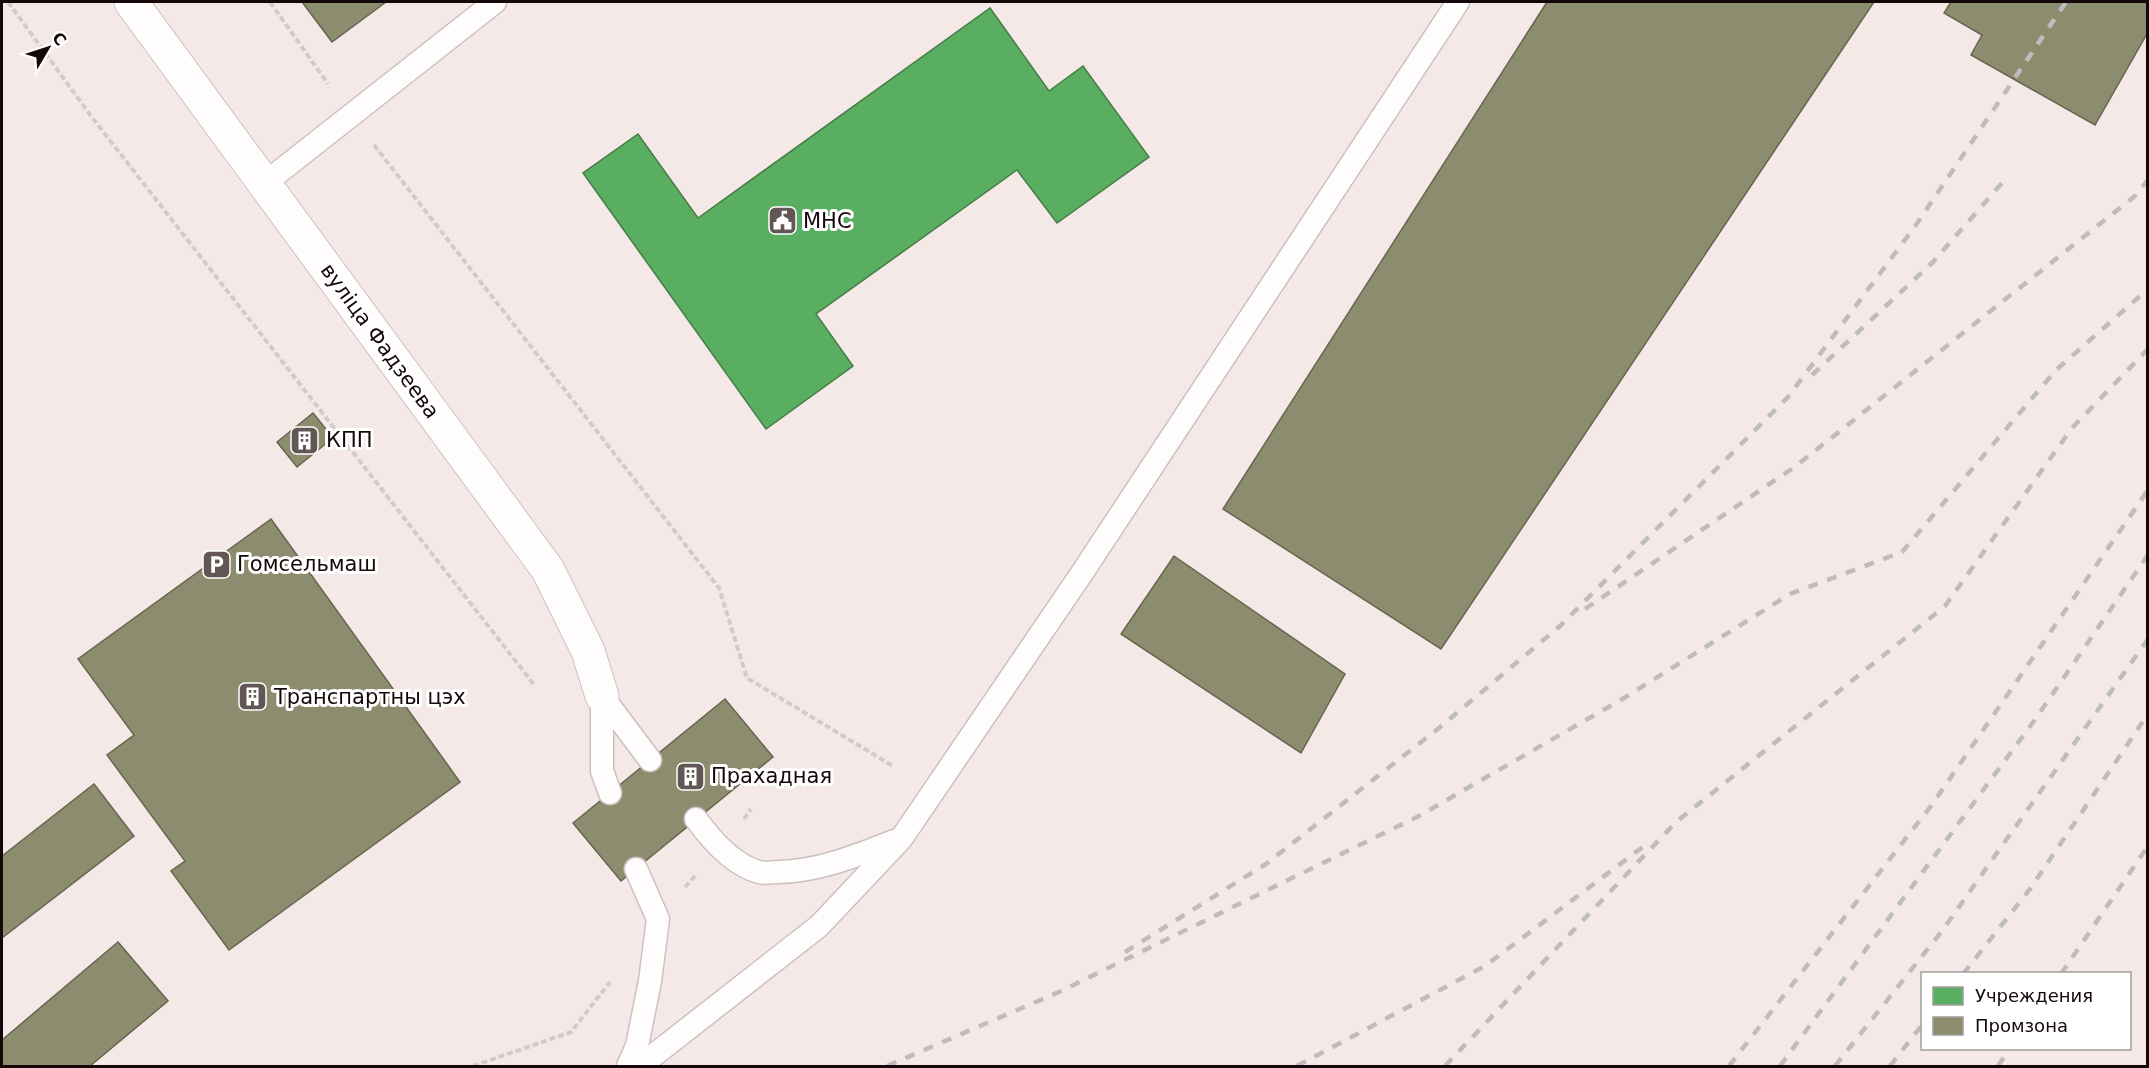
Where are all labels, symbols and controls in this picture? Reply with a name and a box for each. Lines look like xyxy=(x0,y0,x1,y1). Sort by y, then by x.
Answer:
north arrow xyxy=(18,18,78,78)
text: С xyxy=(48,28,70,49)
public building icon: МНС xyxy=(766,205,798,237)
place label: МНС xyxy=(803,209,852,233)
street label: вуліца Фадзеева xyxy=(316,259,444,423)
building icon: КПП xyxy=(289,424,321,456)
place label: КПП xyxy=(326,428,373,452)
parking icon: Гомсельмаш xyxy=(200,548,232,580)
place label: Гомсельмаш xyxy=(237,552,377,576)
building icon: Транспартны цэх xyxy=(237,681,269,713)
place label: Транспартны цэх xyxy=(273,685,466,709)
building icon: Прахадная xyxy=(674,760,706,792)
place label: Прахадная xyxy=(711,764,832,788)
legend xyxy=(1921,972,2131,1050)
text: Учреждения xyxy=(1975,985,2093,1006)
text: Промзона xyxy=(1975,1015,2068,1036)

